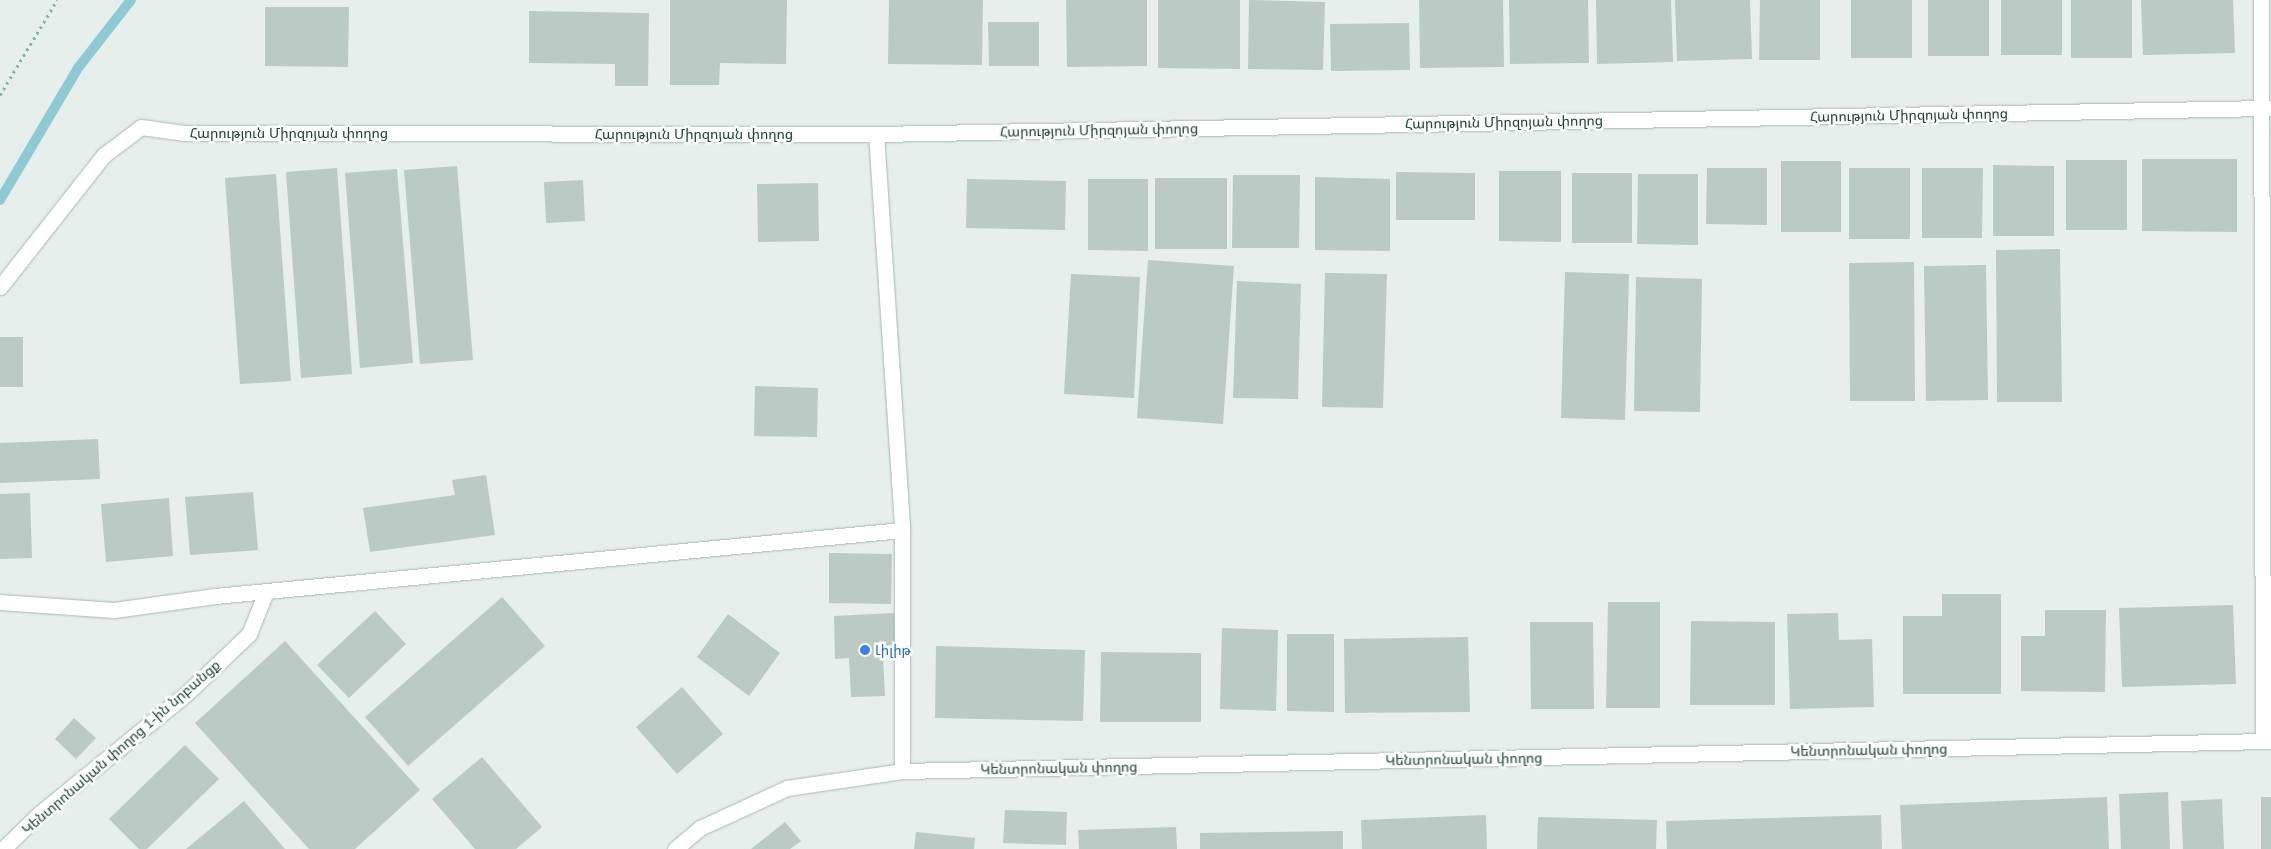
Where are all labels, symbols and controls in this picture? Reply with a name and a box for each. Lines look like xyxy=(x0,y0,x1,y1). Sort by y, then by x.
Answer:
street label: Հարություն Միրզոյան փողոց xyxy=(1810,105,2008,125)
street label: Հարություն Միրզոյան փողոց xyxy=(1405,112,1603,132)
street label: Հարություն Միրզոյան փողոց xyxy=(1000,120,1198,140)
street label: Հարություն Միրզոյան փողոց xyxy=(190,125,388,141)
street label: Հարություն Միրզոյան փողոց xyxy=(595,126,793,142)
place label: Լիլիթ xyxy=(875,642,911,658)
marker: Լիլիթ xyxy=(859,644,871,656)
street label: Կենտրոնական փողոց 1-ին նրբանցք xyxy=(18,656,224,838)
street label: Կենտրոնական փողոց xyxy=(1790,740,1948,760)
street label: Կենտրոնական փողոց xyxy=(1385,749,1543,769)
street label: Կենտրոնական փողոց xyxy=(980,758,1138,778)

